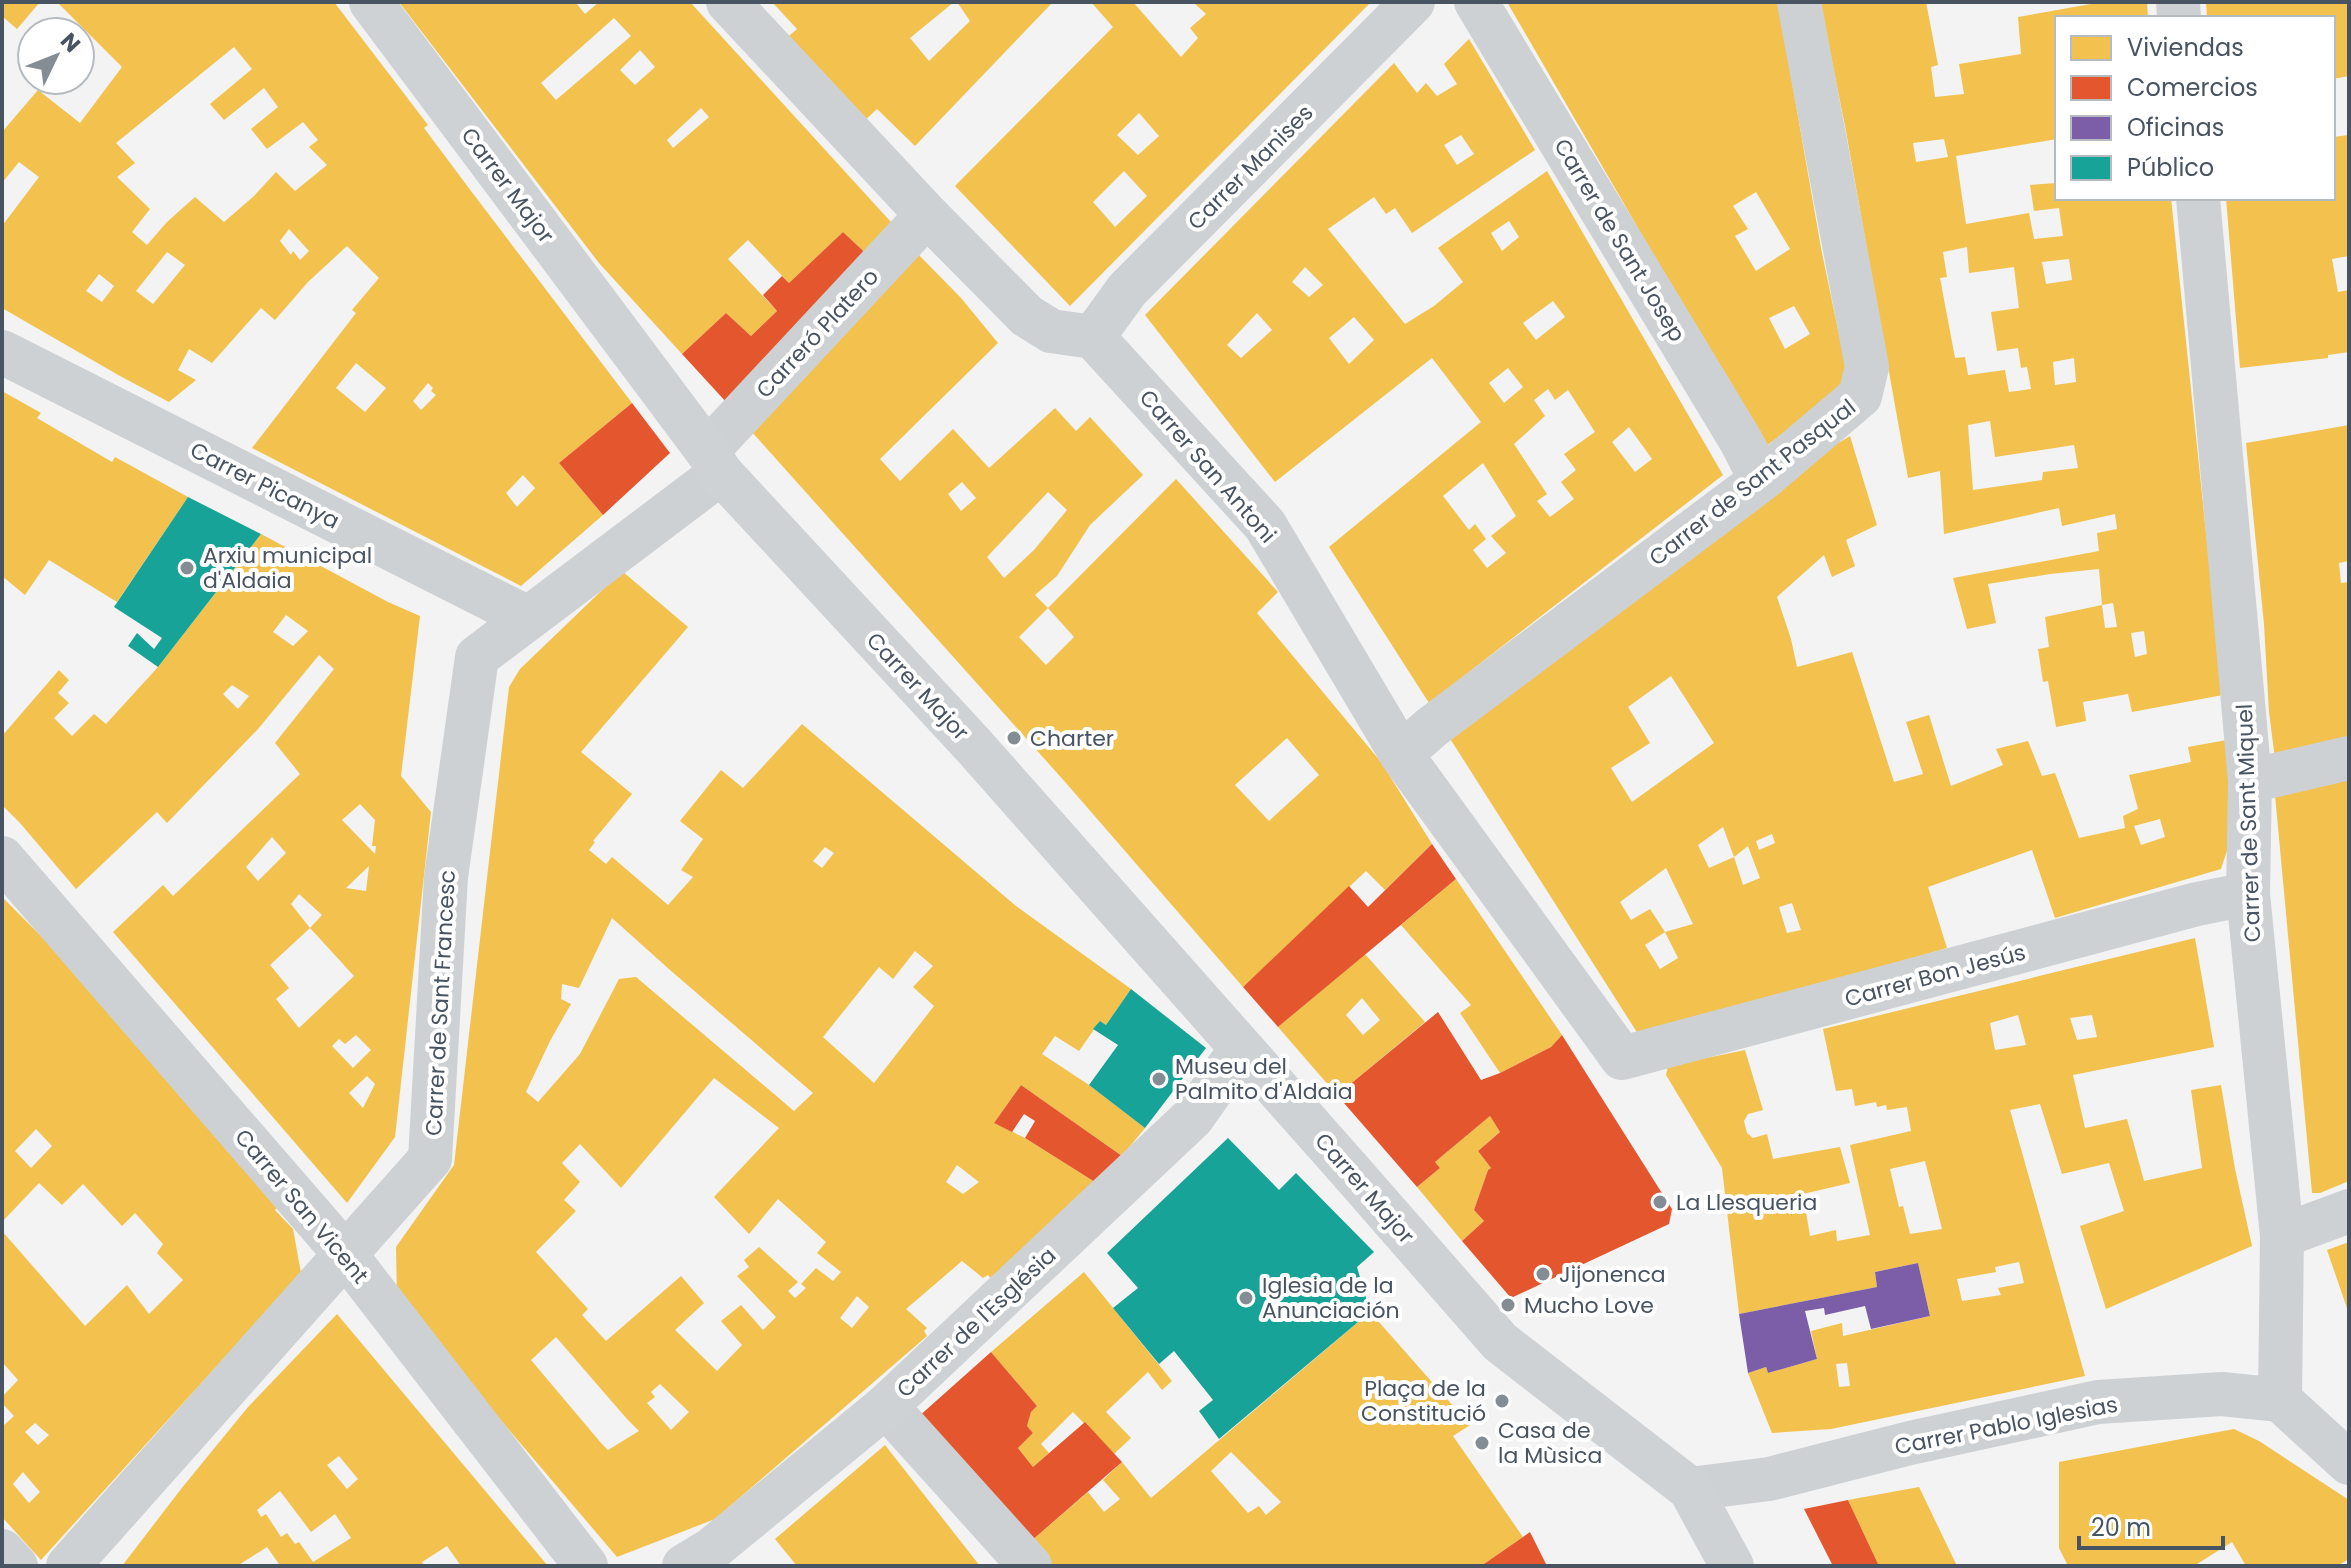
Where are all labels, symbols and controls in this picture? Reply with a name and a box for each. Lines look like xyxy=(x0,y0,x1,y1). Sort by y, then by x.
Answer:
north arrow xyxy=(16,16,96,96)
legend xyxy=(2055,16,2335,200)
text: N xyxy=(53,26,87,59)
text: Viviendas xyxy=(2127,31,2244,64)
text: Comercios xyxy=(2127,71,2258,104)
street label: Carrer Manises xyxy=(1181,98,1320,237)
text: Oficinas xyxy=(2127,111,2224,144)
street label: Carrer Major xyxy=(454,121,561,250)
street label: Carrer de Sant Josep xyxy=(1547,133,1693,348)
text: Público xyxy=(2127,151,2214,184)
street label: Carreró Platero xyxy=(749,262,886,405)
street label: Carrer San Antoni xyxy=(1132,383,1283,550)
street label: Carrer de Sant Pasqual xyxy=(1643,392,1862,573)
street label: Carrer Picanya xyxy=(185,434,345,536)
place label: Arxiu municipal d'Aldaia xyxy=(203,540,372,596)
marker: Arxiu municipal d'Aldaia xyxy=(178,559,196,577)
street label: Carrer Major xyxy=(859,625,976,747)
street label: Carrer de Sant Miquel xyxy=(2229,703,2268,943)
place label: Charter xyxy=(1030,723,1114,754)
marker: Charter xyxy=(1005,729,1023,747)
street label: Carrer de Sant Francesc xyxy=(418,869,463,1137)
street label: Carrer Bon Jesús xyxy=(1841,936,2029,1015)
place label: Museu del Palmito d'Aldaia xyxy=(1175,1051,1353,1107)
marker: Museu del Palmito d'Aldaia xyxy=(1150,1070,1168,1088)
street label: Carrer San Vicent xyxy=(228,1122,376,1290)
street label: Carrer Major xyxy=(1308,1126,1421,1250)
place label: La Llesqueria xyxy=(1676,1187,1817,1218)
marker: La Llesqueria xyxy=(1651,1193,1669,1211)
street label: Carrer de l'Església xyxy=(890,1240,1063,1405)
place label: Jijonenca xyxy=(1559,1259,1666,1290)
marker: Jijonenca xyxy=(1534,1265,1552,1283)
place label: Iglesia de la Anunciación xyxy=(1262,1270,1400,1326)
marker: Iglesia de la Anunciación xyxy=(1237,1289,1255,1307)
place label: Mucho Love xyxy=(1524,1290,1654,1321)
marker: Mucho Love xyxy=(1499,1296,1517,1314)
place label: Plaça de la Constitució xyxy=(1361,1373,1486,1429)
street label: Carrer Pablo Iglesias xyxy=(1892,1389,2120,1462)
marker: Plaça de la Constitució xyxy=(1493,1392,1511,1410)
place label: Casa de la Mùsica xyxy=(1498,1415,1602,1471)
marker: Casa de la Mùsica xyxy=(1473,1434,1491,1452)
scale bar xyxy=(2079,1500,2223,1550)
text: 20 m xyxy=(2091,1511,2151,1544)

